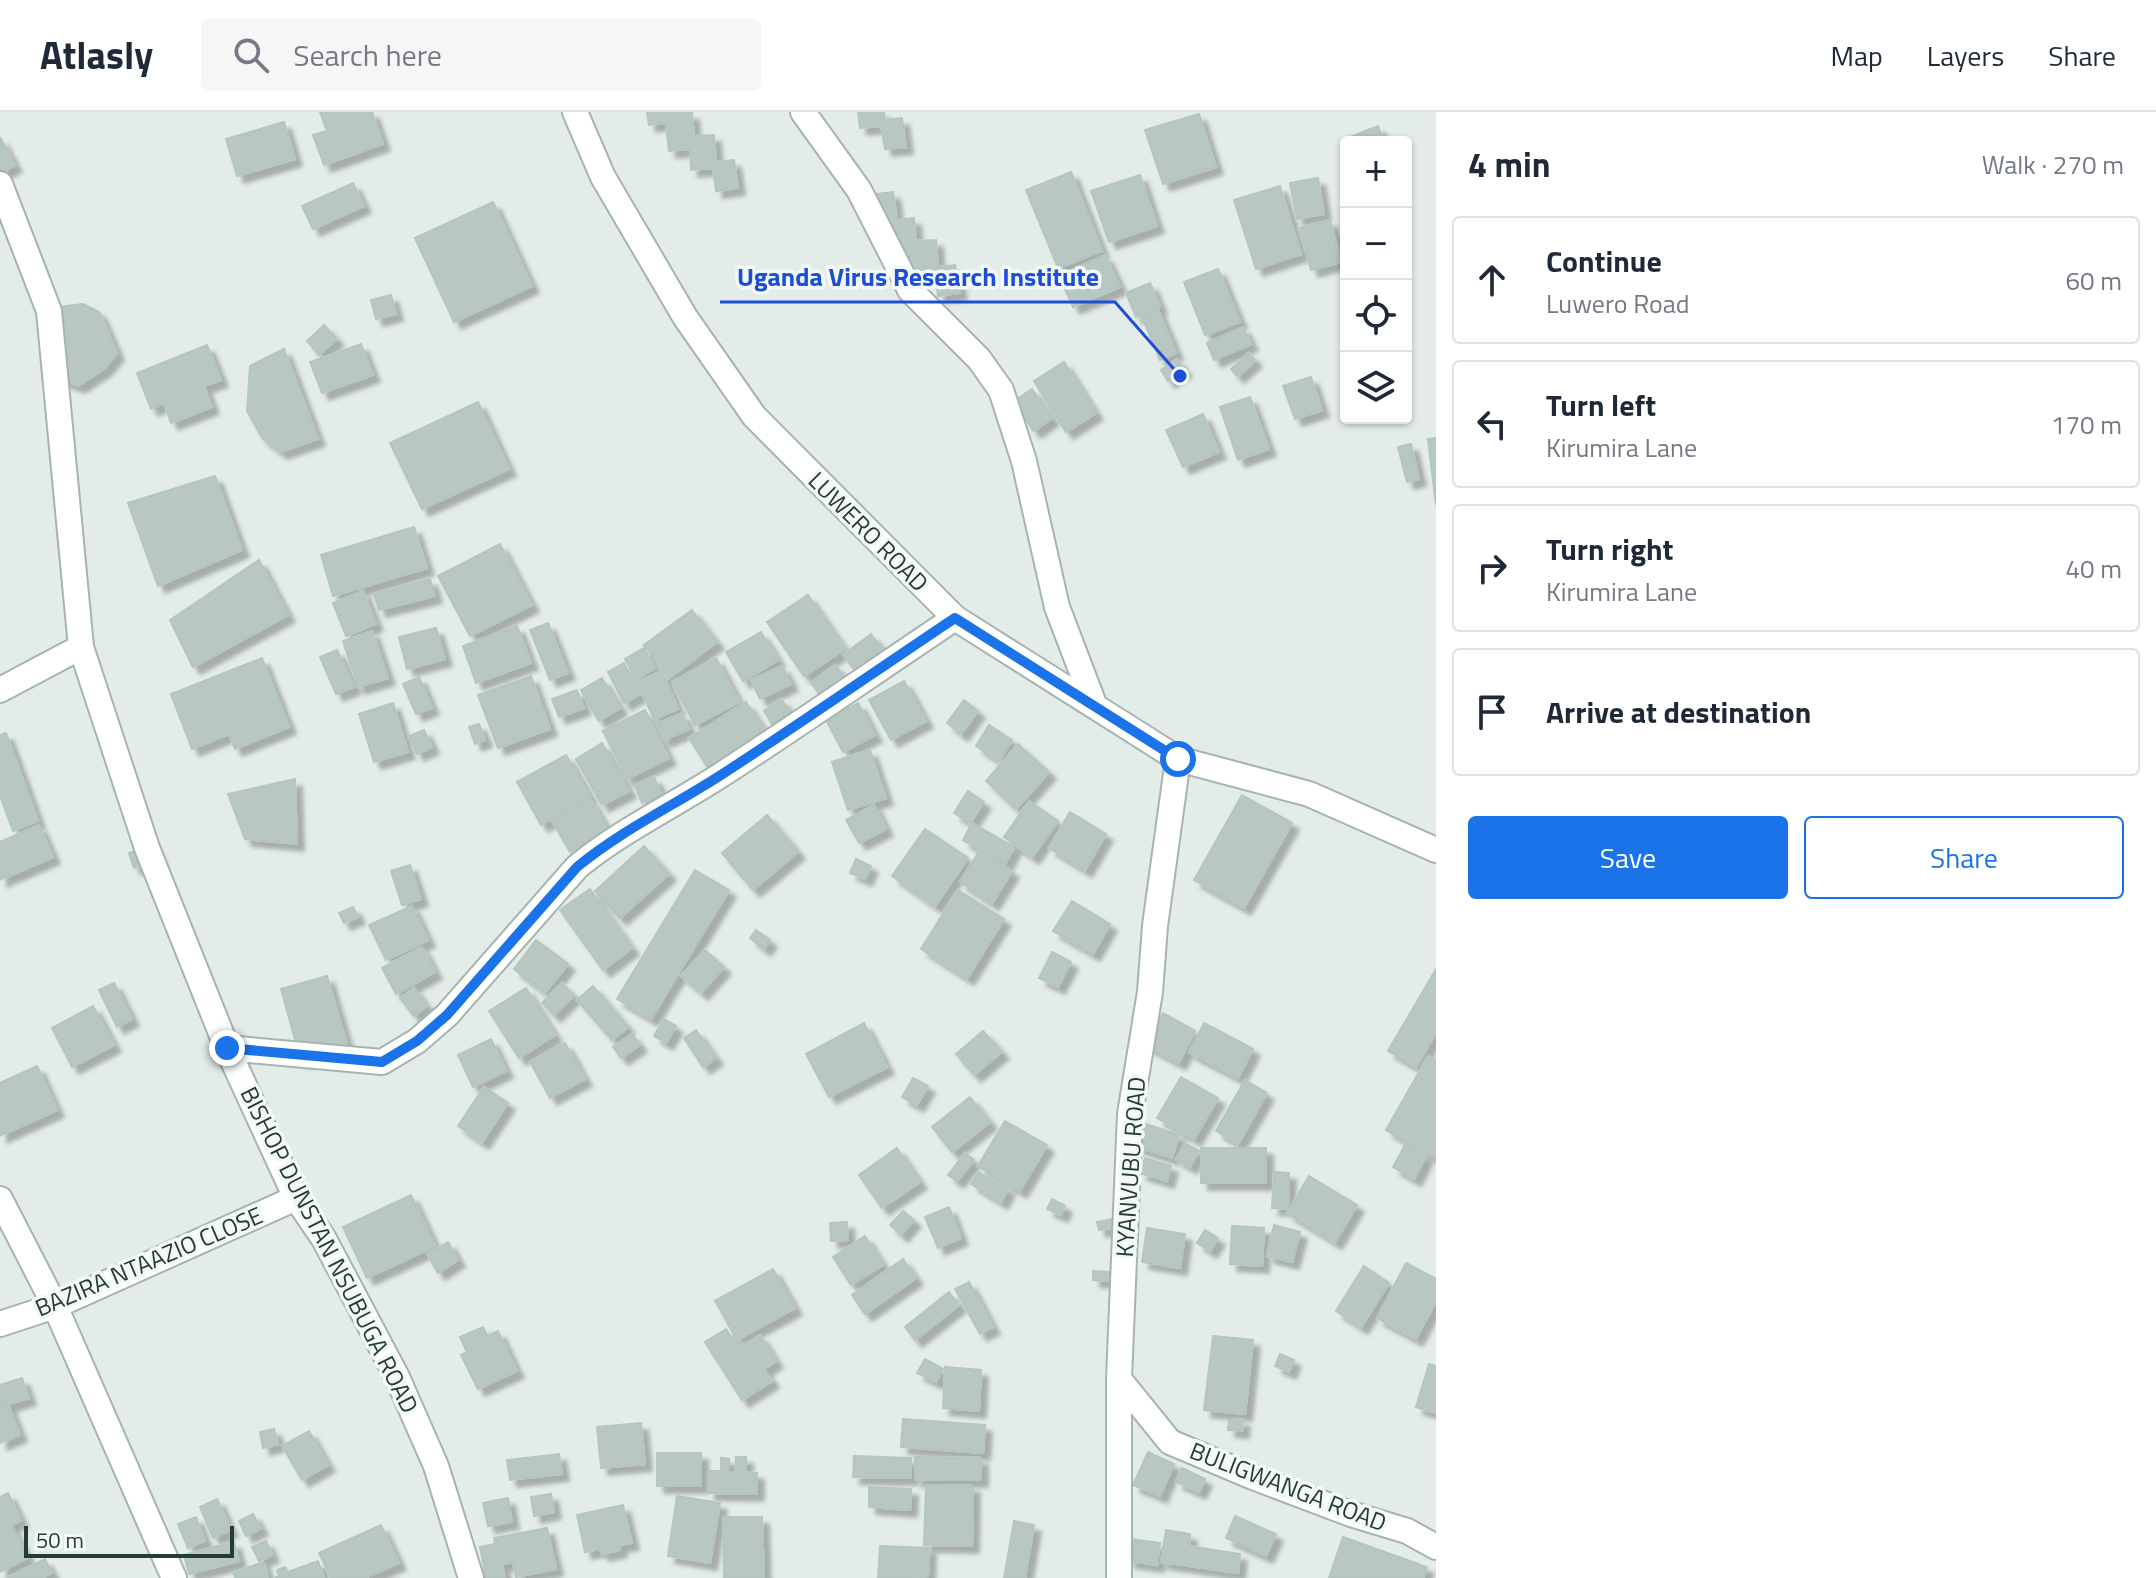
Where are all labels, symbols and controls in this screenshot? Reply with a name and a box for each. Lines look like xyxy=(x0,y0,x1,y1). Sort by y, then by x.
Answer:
search box xyxy=(201,19,761,91)
text: Atlasly xyxy=(40,26,153,84)
text: Search here xyxy=(293,32,442,78)
icon: search xyxy=(229,33,273,77)
text: Map xyxy=(1830,34,1883,77)
text: Layers xyxy=(1927,34,2004,77)
text: Share xyxy=(2048,34,2116,77)
map controls xyxy=(1340,136,1412,424)
button: + xyxy=(1340,136,1412,208)
text: 4 min xyxy=(1468,138,1551,190)
text: Walk · 270 m xyxy=(1982,145,2124,184)
button: − xyxy=(1340,208,1412,280)
text: Continue xyxy=(1546,238,1662,284)
callout: Uganda Virus Research Institute xyxy=(720,252,1115,302)
text: Uganda Virus Research Institute xyxy=(737,257,1099,296)
icon: ahead xyxy=(1470,258,1514,302)
text: 60 m xyxy=(2065,261,2122,300)
button: locate xyxy=(1340,280,1412,352)
text: Luwero Road xyxy=(1546,284,1689,323)
button: layers xyxy=(1340,352,1412,424)
text: Turn left xyxy=(1546,382,1656,428)
icon: left xyxy=(1470,402,1514,446)
text: 170 m xyxy=(2051,405,2122,444)
text: Kirumira Lane xyxy=(1546,428,1697,467)
street label: LUWERO ROAD xyxy=(800,463,937,600)
text: Turn right xyxy=(1546,526,1674,572)
icon: right xyxy=(1470,546,1514,590)
text: 40 m xyxy=(2065,549,2122,588)
text: Kirumira Lane xyxy=(1546,572,1697,611)
text: Arrive at destination xyxy=(1546,689,1811,735)
icon: arrive xyxy=(1470,690,1514,734)
route start xyxy=(1160,741,1196,777)
button: Save xyxy=(1468,816,1788,899)
button: Share xyxy=(1804,816,2124,899)
route end xyxy=(209,1030,245,1066)
street label: KYANVUBU ROAD xyxy=(1106,1075,1154,1258)
street label: BISHOP DUNSTAN NSUBUGA ROAD xyxy=(232,1080,428,1419)
street label: BAZIRA NTAAZIO CLOSE xyxy=(29,1197,268,1325)
street label: BULIGWANGA ROAD xyxy=(1185,1432,1392,1540)
scale bar xyxy=(24,1522,234,1558)
text: 50 m xyxy=(36,1523,84,1557)

